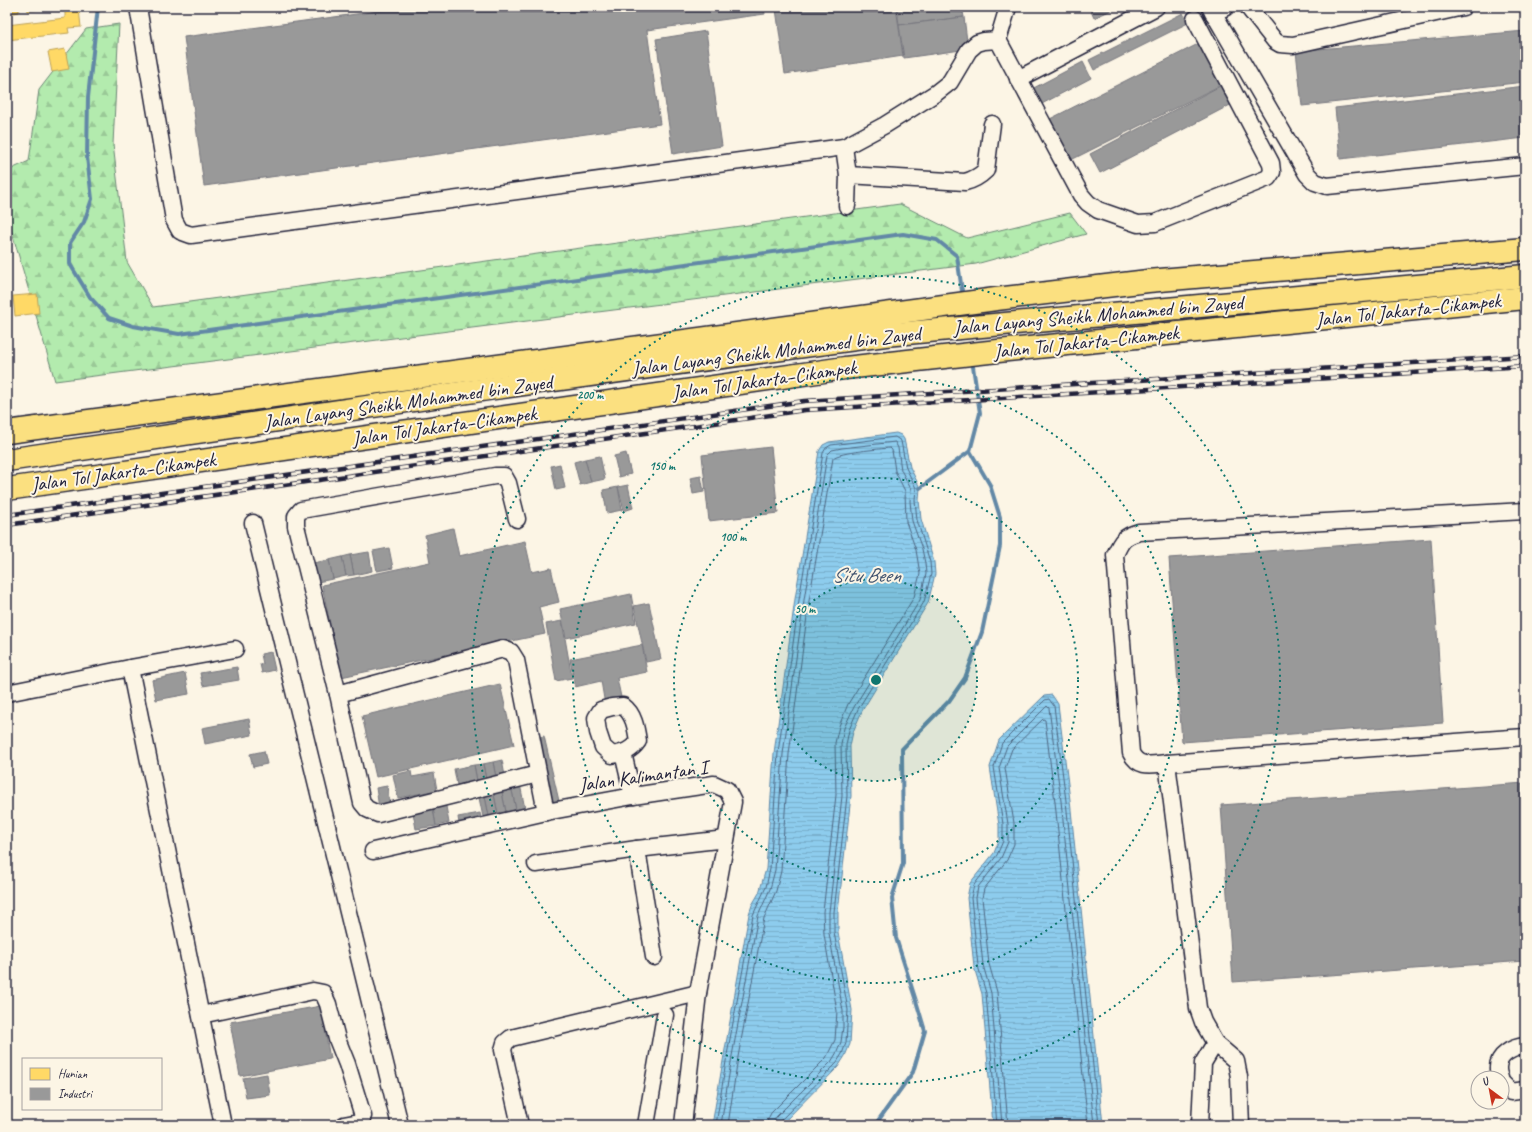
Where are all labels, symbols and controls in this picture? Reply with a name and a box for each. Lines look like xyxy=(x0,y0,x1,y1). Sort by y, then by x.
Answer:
street label: Jalan Tol Jakarta–Cikampek xyxy=(1313,288,1503,332)
street label: Jalan Layang Sheikh Mohammed bin Zayed xyxy=(951,290,1247,340)
street label: Jalan Tol Jakarta–Cikampek xyxy=(991,320,1181,364)
street label: Jalan Layang Sheikh Mohammed bin Zayed xyxy=(629,321,925,381)
street label: Jalan Tol Jakarta–Cikampek xyxy=(669,354,859,405)
street label: Jalan Layang Sheikh Mohammed bin Zayed xyxy=(261,369,557,435)
text: 200 m xyxy=(577,387,604,403)
street label: Jalan Tol Jakarta–Cikampek xyxy=(349,400,539,451)
street label: Jalan Tol Jakarta–Cikampek xyxy=(28,446,218,497)
text: 150 m xyxy=(649,458,676,474)
text: 100 m xyxy=(720,529,747,545)
water label: Situ Been xyxy=(832,562,902,588)
text: 50 m xyxy=(795,601,816,617)
centre of rings xyxy=(869,673,883,687)
street label: Jalan Kalimantan I xyxy=(576,754,714,798)
legend xyxy=(22,1058,162,1110)
text: Hunian xyxy=(58,1066,88,1082)
north arrow xyxy=(1470,1070,1510,1110)
text: U xyxy=(1479,1073,1493,1089)
text: Industri xyxy=(58,1086,94,1102)

